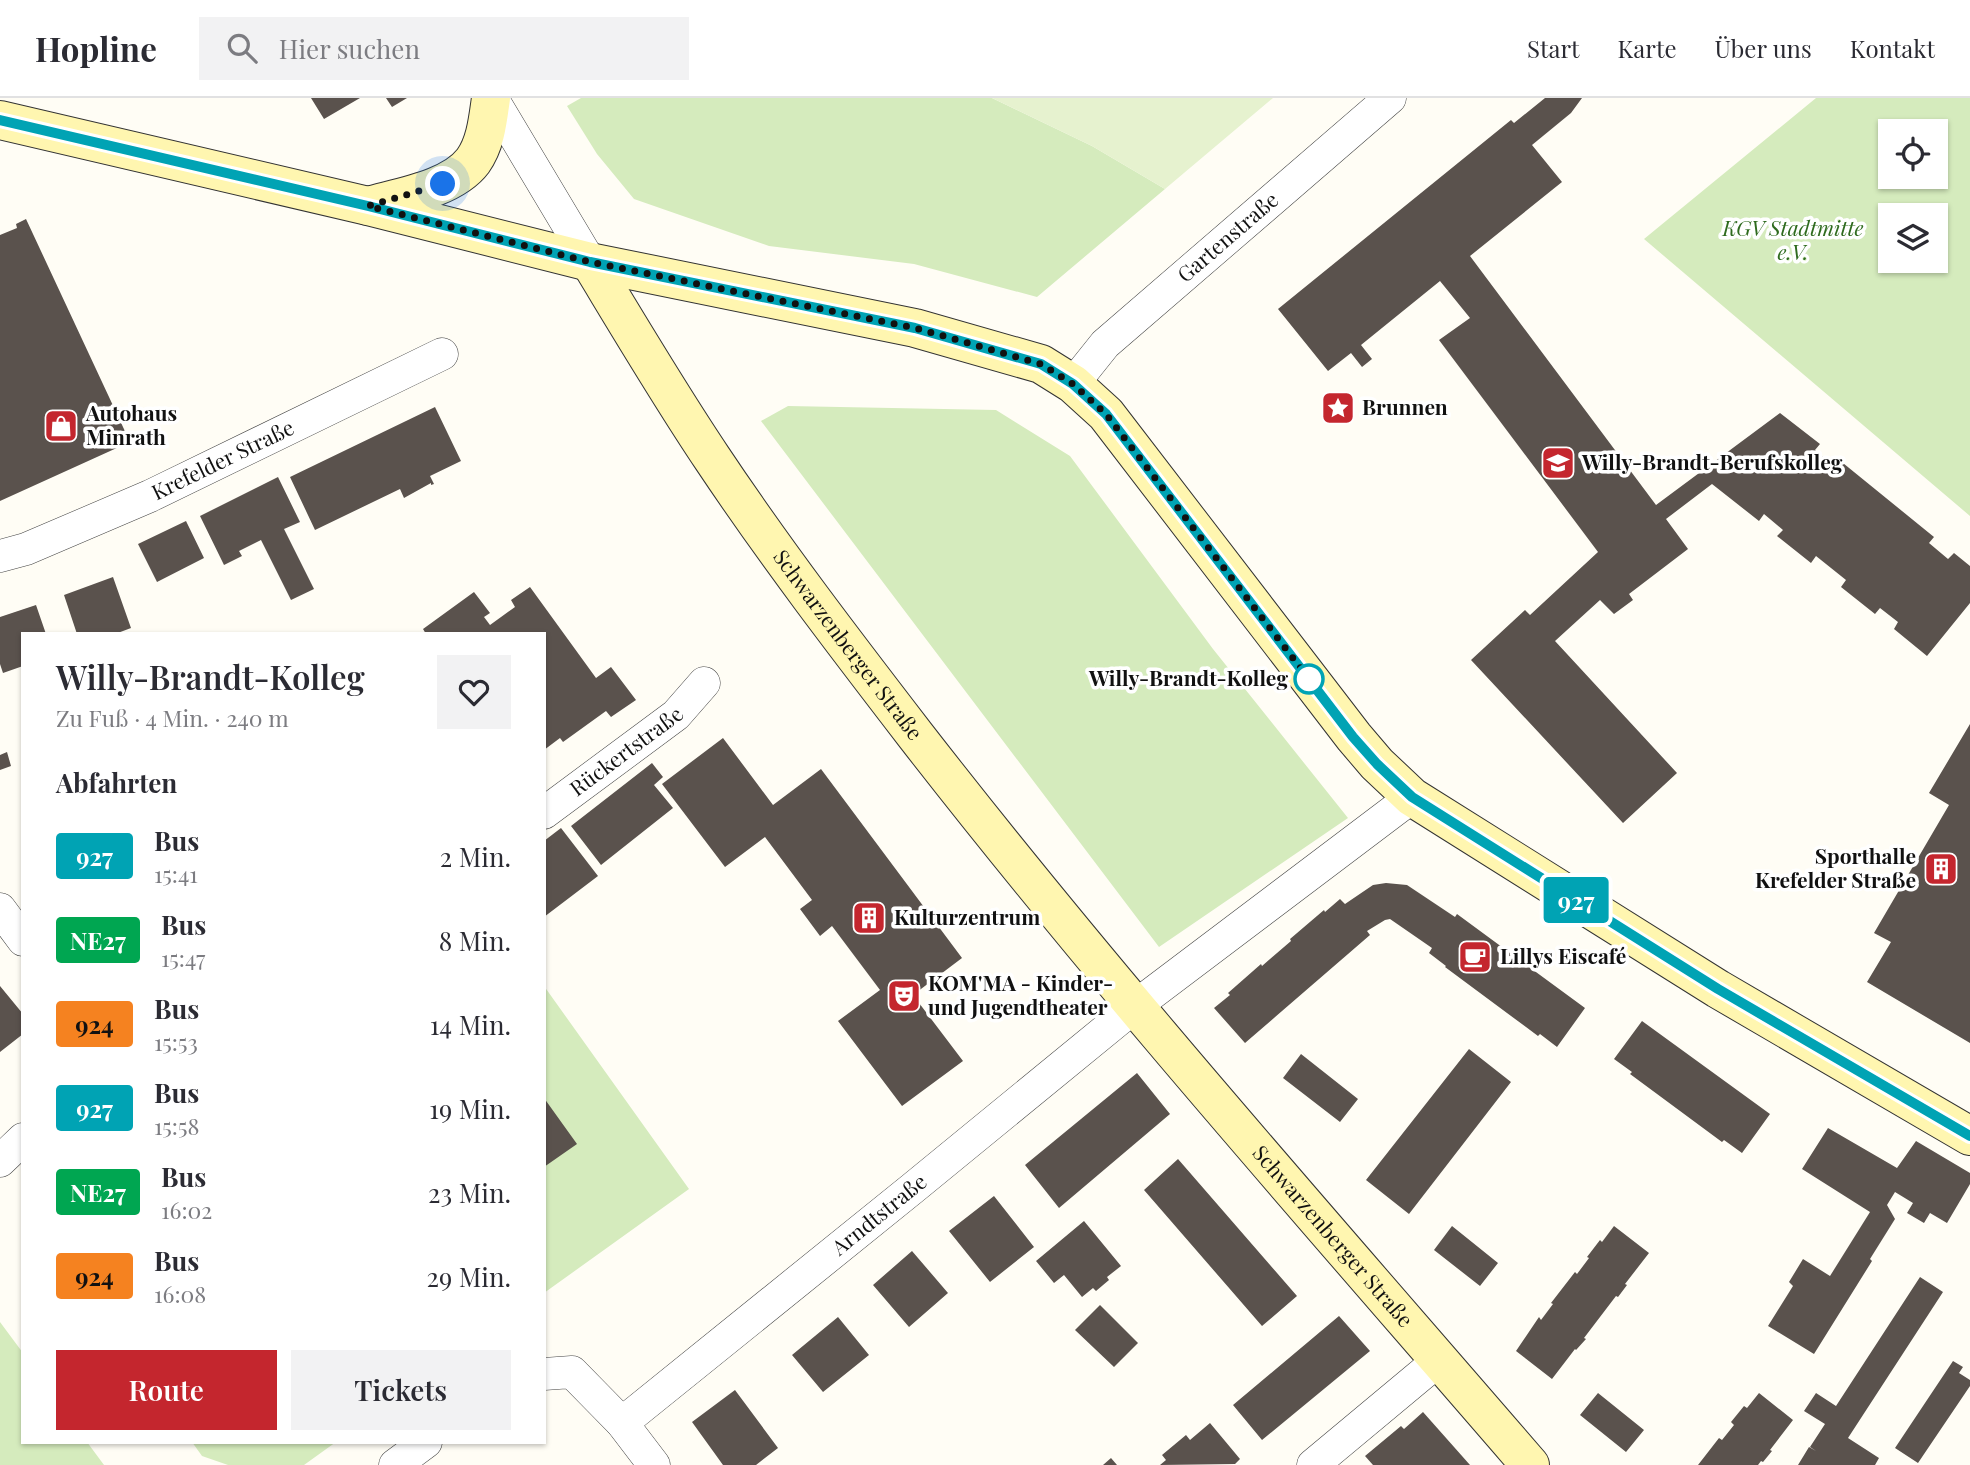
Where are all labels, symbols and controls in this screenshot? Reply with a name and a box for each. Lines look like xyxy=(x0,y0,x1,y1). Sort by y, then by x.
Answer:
search box xyxy=(199,17,689,80)
text: Hopline xyxy=(35,26,157,70)
icon: search xyxy=(223,29,261,67)
text: Hier suchen xyxy=(279,31,420,66)
text: Start xyxy=(1527,32,1580,64)
text: Karte xyxy=(1618,32,1677,64)
text: Über uns xyxy=(1715,32,1812,64)
text: Kontakt xyxy=(1850,32,1935,64)
map controls xyxy=(1878,119,1948,273)
button: locate xyxy=(1878,119,1948,189)
your location xyxy=(425,166,460,201)
street label: Gartenstraße xyxy=(1171,185,1283,287)
button: layers xyxy=(1878,203,1948,273)
park label: KGV Stadtmitte e.V. xyxy=(1721,213,1864,265)
place icon: Brunnen xyxy=(1319,389,1357,427)
place label: Brunnen xyxy=(1362,392,1448,420)
place label: Autohaus Minrath xyxy=(85,398,177,450)
shop icon: Autohaus Minrath xyxy=(42,407,80,445)
street label: Krefelder Straße xyxy=(146,412,298,505)
school or university icon: Willy-Brandt-Berufskolleg xyxy=(1539,444,1577,482)
place label: Willy-Brandt-Berufskolleg xyxy=(1581,447,1843,475)
street label: Schwarzenberger Straße xyxy=(768,543,930,745)
text: Willy-Brandt-Kolleg xyxy=(56,654,365,698)
button: heart xyxy=(437,655,511,729)
place label: Willy-Brandt-Kolleg xyxy=(1088,663,1288,691)
marker: Willy-Brandt-Kolleg xyxy=(1294,664,1324,694)
street label: Rückertstraße xyxy=(563,700,689,801)
text: Zu Fuß · 4 Min. · 240 m xyxy=(56,702,289,733)
text: Abfahrten xyxy=(56,765,177,800)
text: Bus xyxy=(154,823,199,858)
text: 2 Min. xyxy=(440,839,511,874)
text: 927 xyxy=(76,840,113,872)
place label: Sporthalle Krefelder Straße xyxy=(1755,841,1916,893)
building icon: Sporthalle Krefelder Straße xyxy=(1922,850,1960,888)
text: 15:41 xyxy=(154,858,198,889)
line badge: 927 xyxy=(1536,877,1616,923)
text: 927 xyxy=(1558,884,1594,916)
building icon: Kulturzentrum xyxy=(850,899,888,937)
place label: Kulturzentrum xyxy=(894,902,1040,930)
text: Bus xyxy=(161,907,206,942)
text: 8 Min. xyxy=(439,923,511,958)
text: NE27 xyxy=(70,924,126,956)
cafe icon: Lillys Eiscafé xyxy=(1456,938,1494,976)
place label: Lillys Eiscafé xyxy=(1500,941,1626,969)
text: 15:47 xyxy=(161,942,205,973)
place label: KOM'MA - Kinder- und Jugendtheater xyxy=(928,968,1113,1020)
theatre icon: KOM'MA - Kinder- und Jugendtheater xyxy=(885,977,923,1015)
text: Bus xyxy=(154,991,199,1026)
text: 14 Min. xyxy=(430,1007,511,1042)
text: 924 xyxy=(75,1008,114,1040)
text: 15:53 xyxy=(154,1026,198,1057)
text: Bus xyxy=(154,1075,199,1110)
text: 19 Min. xyxy=(429,1091,511,1126)
text: 927 xyxy=(76,1092,113,1124)
text: 15:58 xyxy=(154,1110,199,1141)
street label: Schwarzenberger Straße xyxy=(1247,1139,1420,1332)
text: Bus xyxy=(161,1159,206,1194)
street label: Arndtstraße xyxy=(824,1167,932,1261)
text: 23 Min. xyxy=(428,1175,511,1210)
text: NE27 xyxy=(70,1176,126,1208)
text: 16:02 xyxy=(161,1194,212,1225)
text: Bus xyxy=(154,1243,199,1278)
text: 29 Min. xyxy=(426,1259,511,1294)
text: 924 xyxy=(75,1260,114,1292)
text: 16:08 xyxy=(154,1278,206,1309)
button: Route xyxy=(56,1350,277,1430)
button: Tickets xyxy=(291,1350,511,1430)

